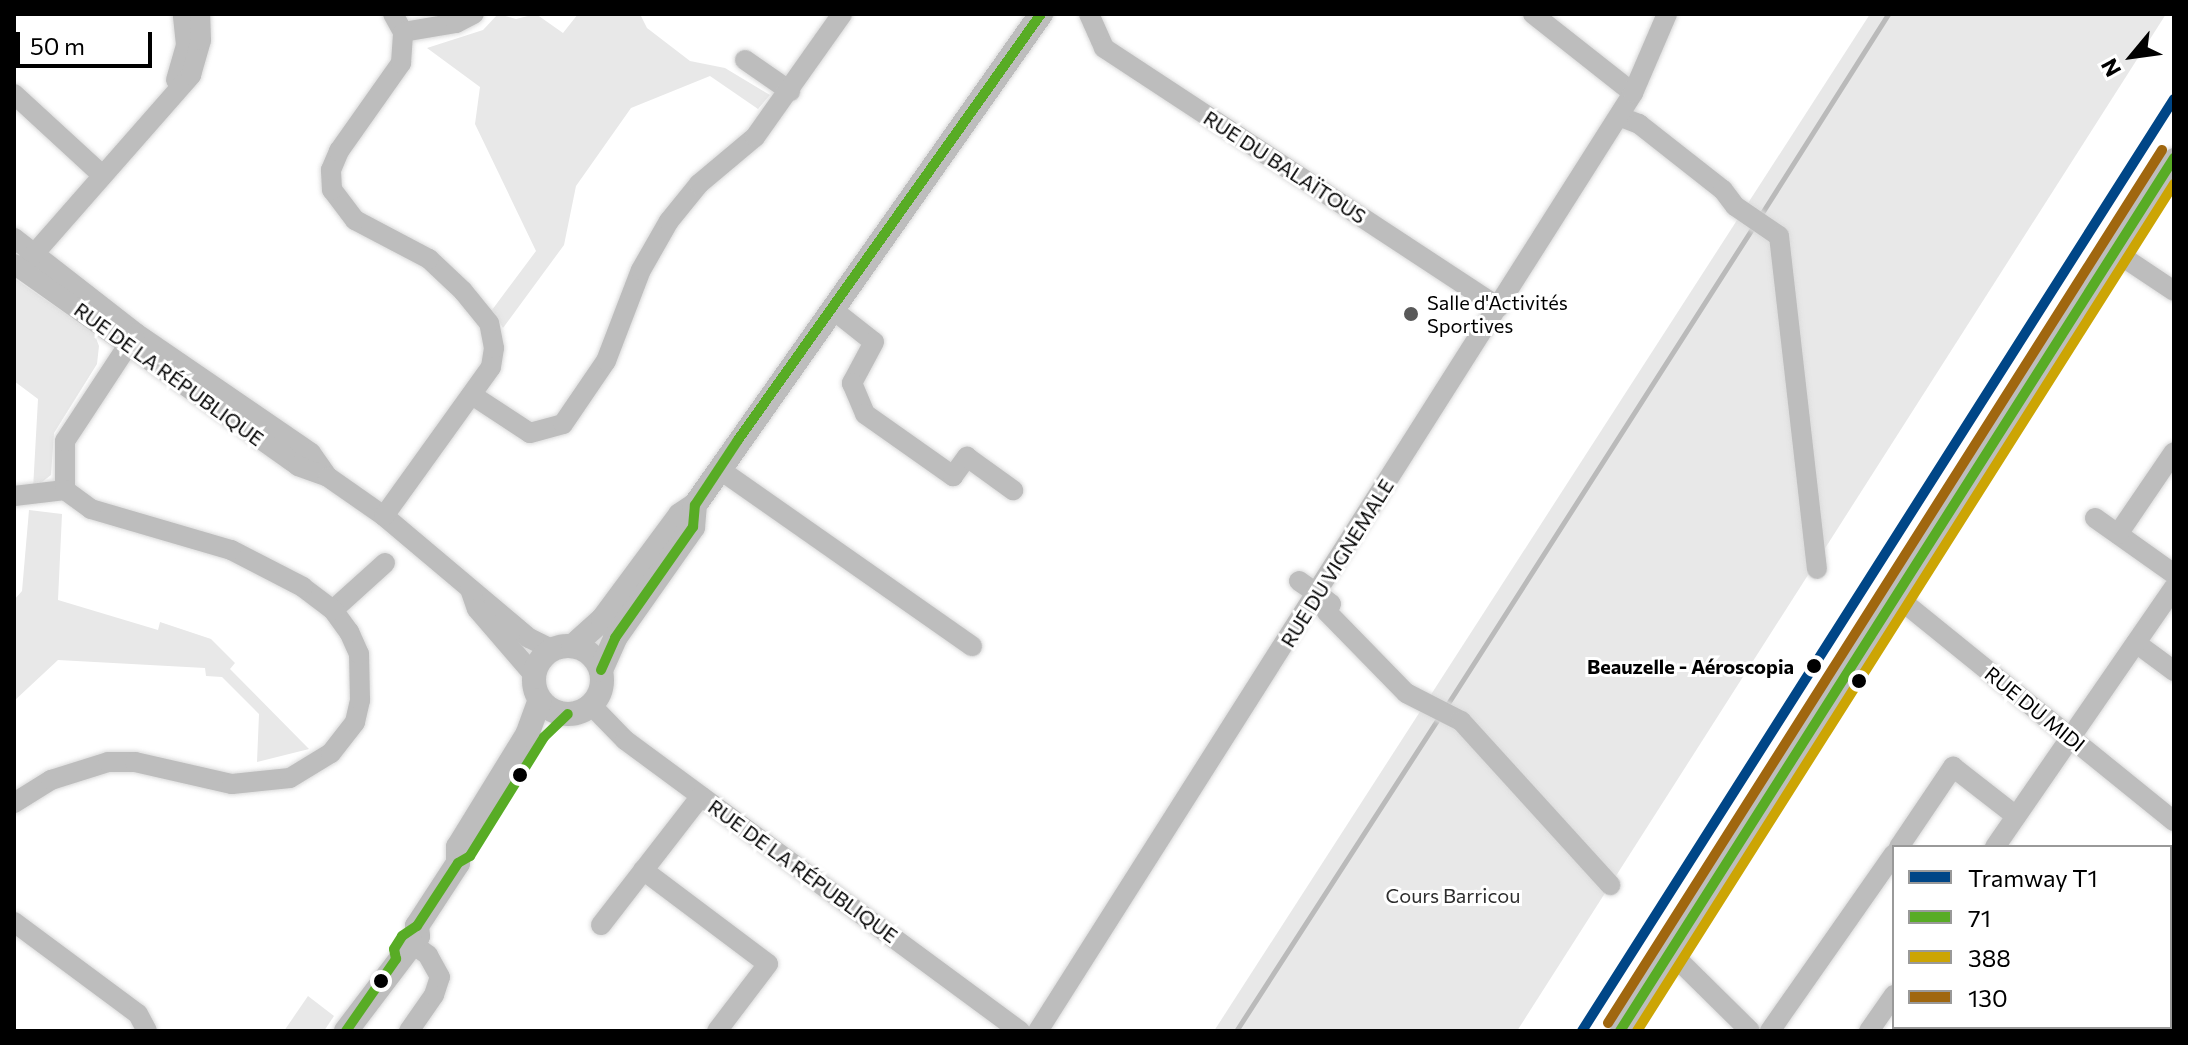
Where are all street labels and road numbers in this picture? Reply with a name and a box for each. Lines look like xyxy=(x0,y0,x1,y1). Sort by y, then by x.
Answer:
street label: RUE DU BALAÏTOUS xyxy=(1199,106,1371,228)
street label: RUE DE LA RÉPUBLIQUE xyxy=(70,297,268,451)
street label: RUE DU VIGNEMALE xyxy=(1276,475,1398,651)
street label: RUE DU MIDI xyxy=(1980,661,2090,757)
street label: RUE DE LA RÉPUBLIQUE xyxy=(704,794,902,948)

